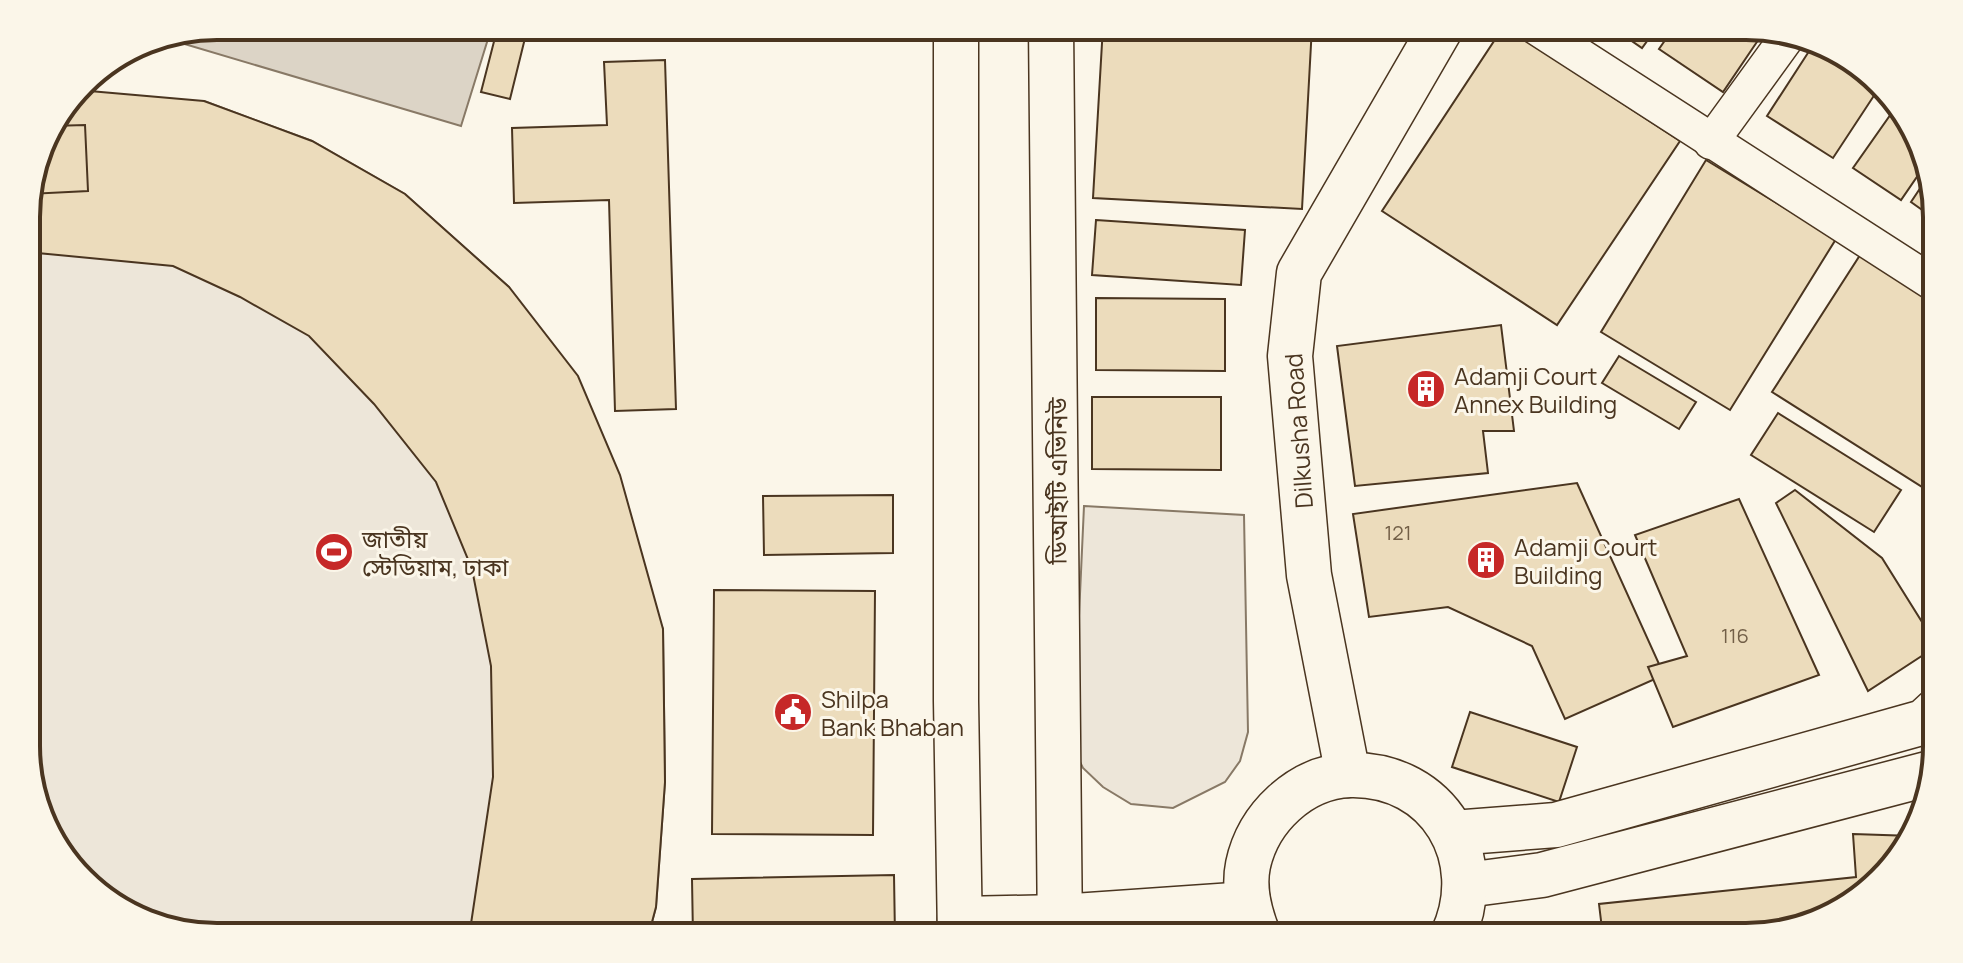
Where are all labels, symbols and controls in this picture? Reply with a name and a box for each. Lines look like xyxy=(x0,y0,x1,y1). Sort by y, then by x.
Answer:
street label: Dilkusha Road xyxy=(1276,352,1320,510)
place label: Adamji Court Annex Building xyxy=(1454,359,1617,420)
building icon: Adamji Court Annex Building xyxy=(1405,368,1447,410)
street label: ডিআইটি এভিনিউ xyxy=(1041,397,1074,566)
house number: 121 xyxy=(1385,519,1412,546)
place label: জাতীয় স্টেডিয়াম, ঢাকা xyxy=(361,522,509,583)
place label: Adamji Court Building xyxy=(1514,530,1657,591)
sports icon: জাতীয় স্টেডিয়াম, ঢাকা xyxy=(313,531,355,573)
building icon: Adamji Court Building xyxy=(1465,539,1507,581)
house number: 116 xyxy=(1721,622,1749,649)
place label: Shilpa Bank Bhaban xyxy=(821,682,964,743)
public building icon: Shilpa Bank Bhaban xyxy=(772,691,814,733)

